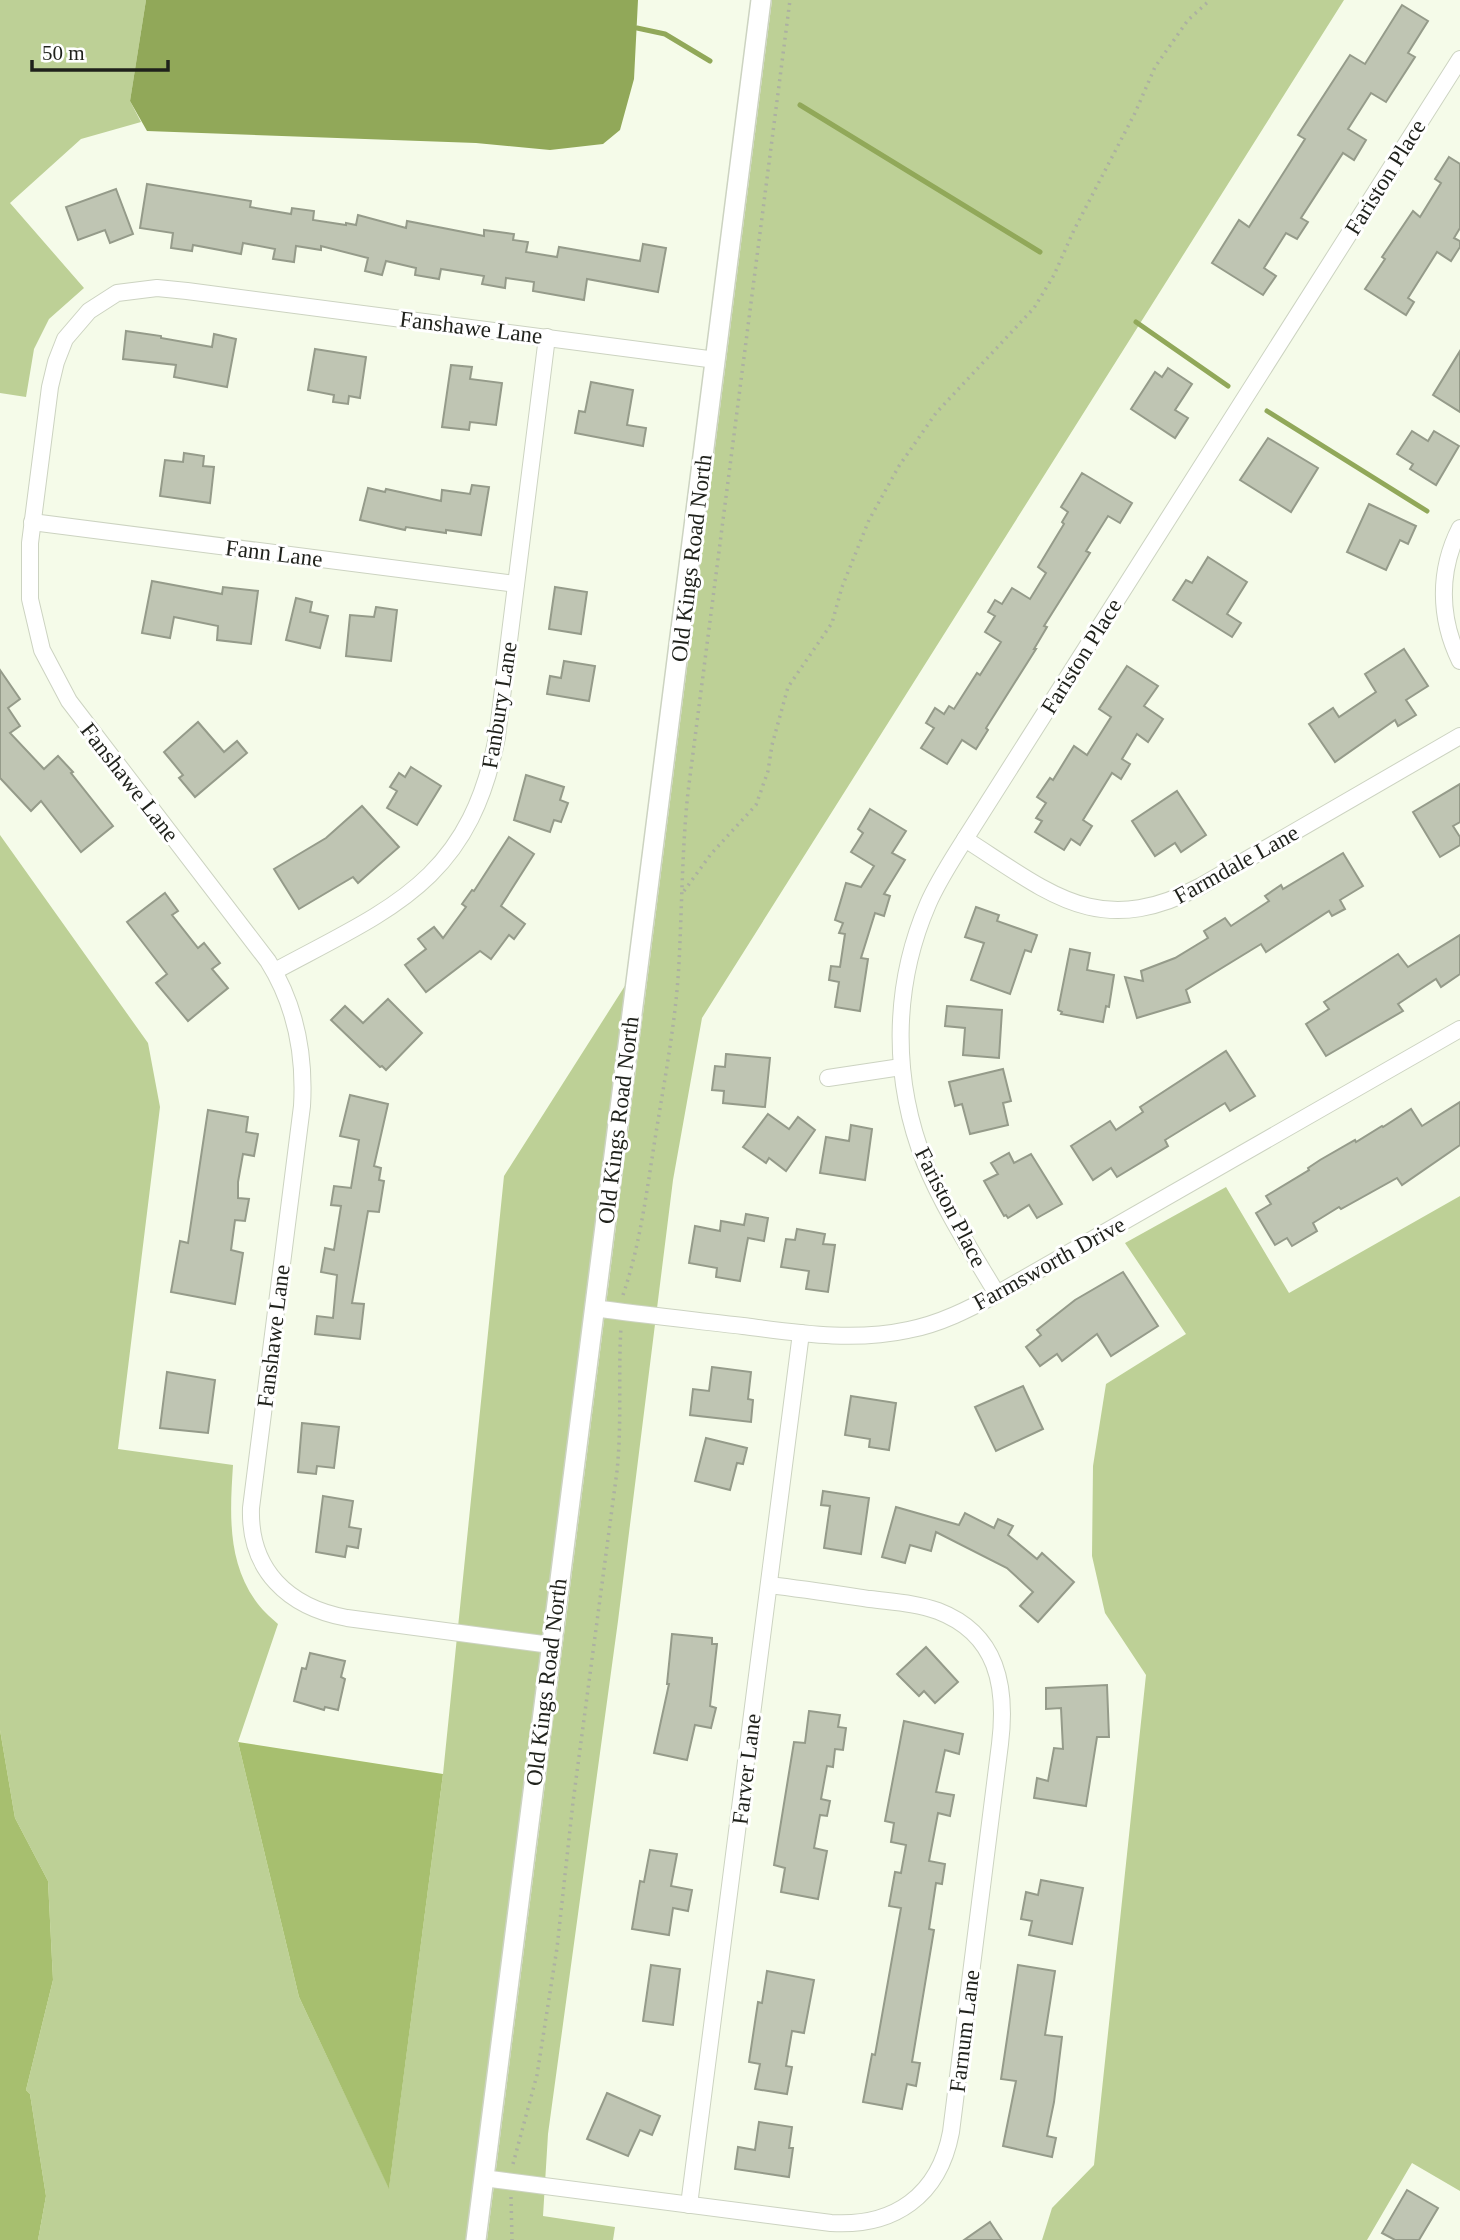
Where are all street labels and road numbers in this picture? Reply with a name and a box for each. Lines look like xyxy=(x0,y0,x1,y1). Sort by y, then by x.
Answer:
street label: Fariston Place xyxy=(1340,115,1431,239)
street label: Fanshawe Lane xyxy=(398,306,544,349)
street label: Old Kings Road North xyxy=(666,452,717,663)
street label: Fann Lane xyxy=(224,535,324,572)
street label: Fariston Place xyxy=(1036,594,1127,718)
street label: Fanbury Lane xyxy=(477,640,522,770)
street label: Fanshawe Lane xyxy=(76,718,184,847)
street label: Farmdale Lane xyxy=(1170,820,1303,909)
street label: Old Kings Road North xyxy=(593,1014,644,1225)
street label: Fariston Place xyxy=(910,1143,991,1271)
street label: Farmsworth Drive xyxy=(969,1211,1129,1315)
street label: Fanshawe Lane xyxy=(252,1263,295,1409)
street label: Old Kings Road North xyxy=(521,1576,572,1787)
street label: Farver Lane xyxy=(727,1712,766,1826)
street label: Farnum Lane xyxy=(945,1968,984,2094)

